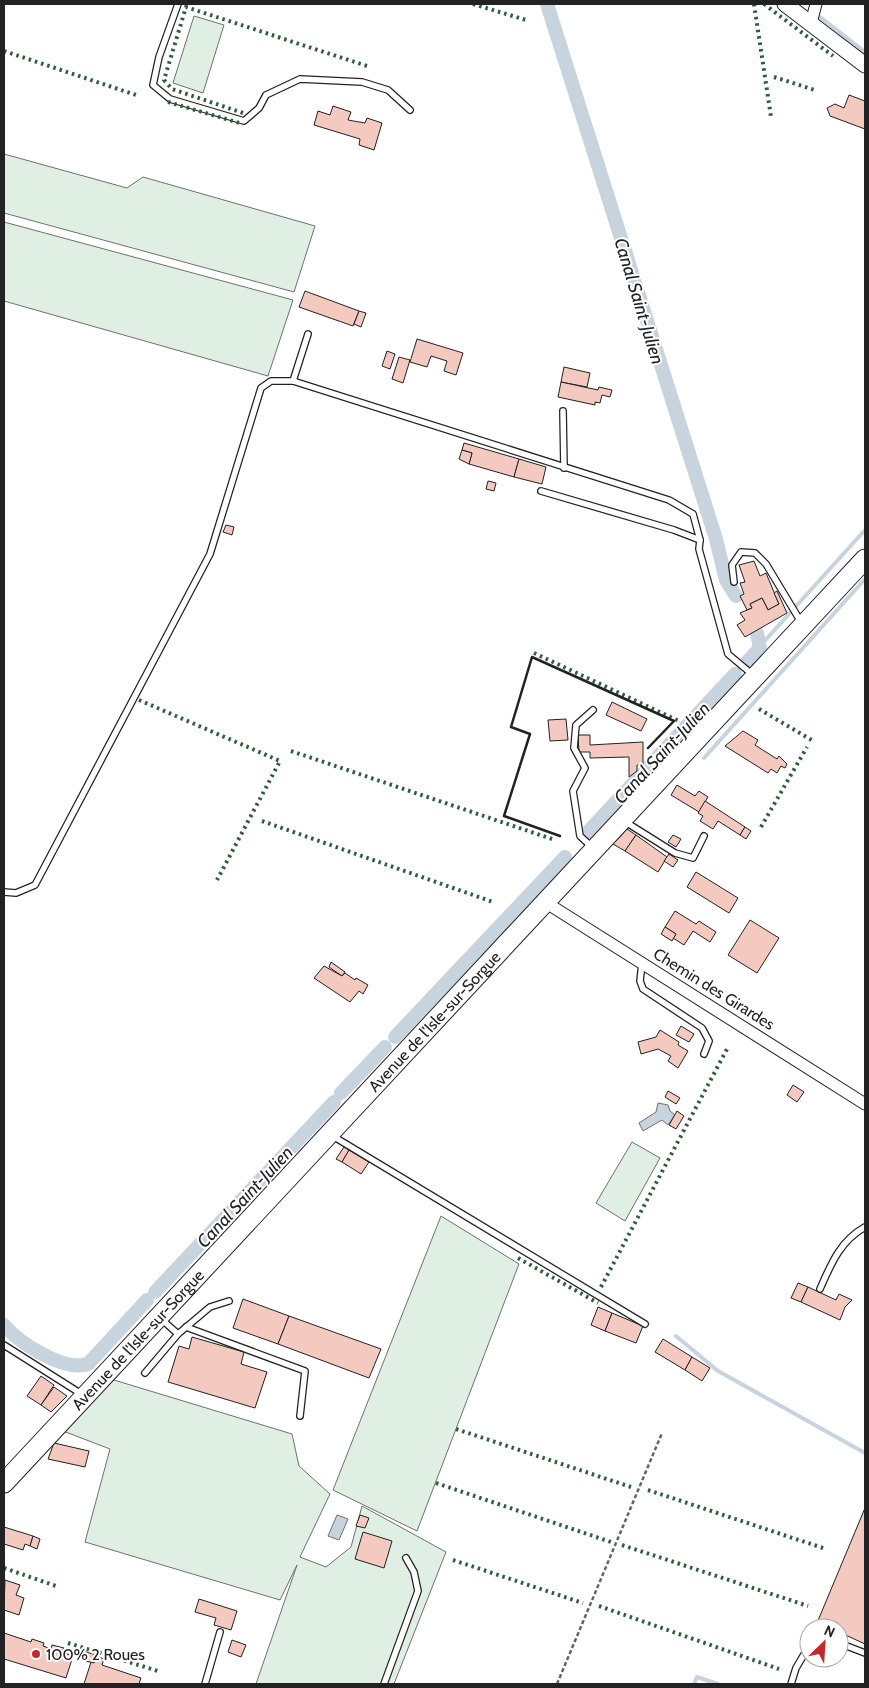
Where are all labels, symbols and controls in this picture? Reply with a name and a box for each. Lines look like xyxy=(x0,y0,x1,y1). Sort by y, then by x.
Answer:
water label: Canal Saint-Julien xyxy=(609,235,669,367)
water label: Canal Saint-Julien xyxy=(609,698,715,808)
street label: Chemin des Girardes xyxy=(650,944,778,1034)
street label: Avenue de l'Isle-sur-Sorgue xyxy=(364,947,504,1095)
water label: Canal Saint-Julien xyxy=(192,1142,298,1252)
street label: Avenue de l'Isle-sur-Sorgue xyxy=(68,1266,208,1414)
north arrow xyxy=(799,1618,849,1668)
text: N xyxy=(821,1621,838,1641)
place label: 100% 2 Roues xyxy=(46,1645,145,1664)
marker: 100% 2 Roues xyxy=(30,1648,42,1660)

